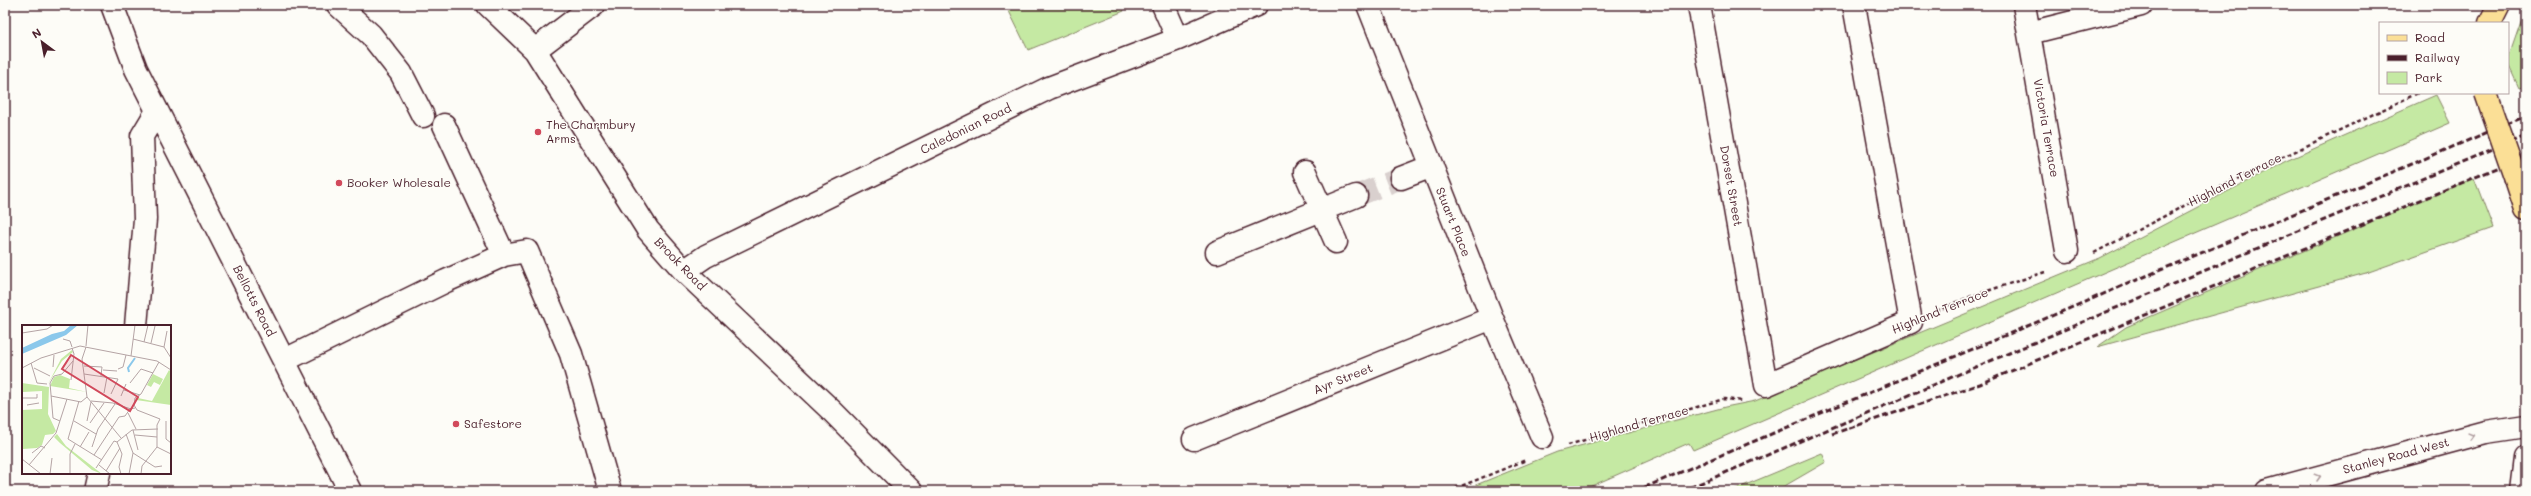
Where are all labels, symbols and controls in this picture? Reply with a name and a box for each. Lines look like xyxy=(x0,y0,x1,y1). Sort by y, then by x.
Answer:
north arrow xyxy=(22,22,62,62)
legend xyxy=(2379,22,2509,94)
text: N xyxy=(29,25,44,42)
text: Road xyxy=(2415,29,2445,45)
text: Railway xyxy=(2415,49,2460,65)
text: Park xyxy=(2415,69,2442,85)
street label: Victoria Terrace xyxy=(2030,77,2064,178)
street label: Caledonian Road xyxy=(917,99,1014,157)
place label: The Charmbury Arms xyxy=(546,116,636,146)
marker: The Charmbury Arms xyxy=(533,127,543,137)
street label: Dorset Street xyxy=(1717,144,1747,228)
street label: Highland Terrace xyxy=(2185,149,2284,210)
place label: Booker Wholesale xyxy=(347,174,451,190)
marker: Booker Wholesale xyxy=(334,178,344,188)
street label: Stuart Place xyxy=(1433,185,1475,259)
street label: Brook Road xyxy=(651,233,710,294)
street label: Bellotts Road xyxy=(230,262,280,339)
street label: Highland Terrace xyxy=(1889,283,1990,337)
inset map xyxy=(22,325,171,474)
street label: Ayr Street xyxy=(1311,359,1375,397)
street label: Highland Terrace xyxy=(1587,401,1690,445)
place label: Safestore xyxy=(464,415,522,431)
marker: Safestore xyxy=(451,419,461,429)
one-way arrow xyxy=(2468,432,2474,440)
street label: Stanley Road West xyxy=(2341,433,2451,477)
one-way arrow xyxy=(2315,473,2322,482)

